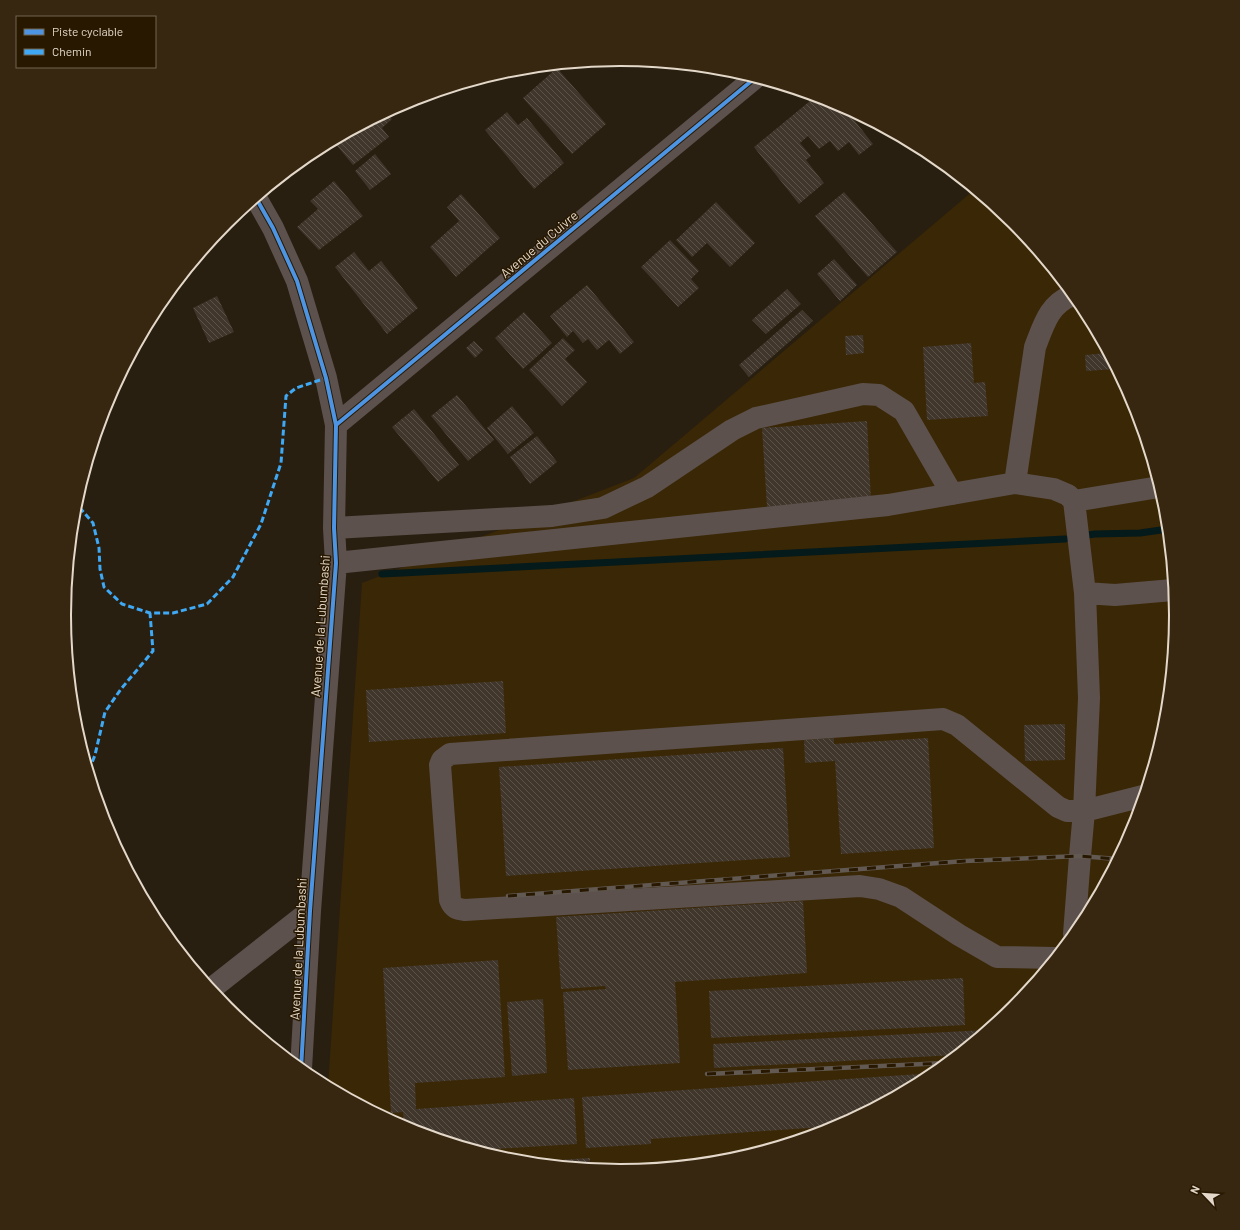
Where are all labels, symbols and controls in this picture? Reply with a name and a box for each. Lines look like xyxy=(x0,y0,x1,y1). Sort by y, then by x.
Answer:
legend xyxy=(16,16,156,68)
text: Piste cyclable xyxy=(52,24,123,38)
text: Chemin xyxy=(52,44,92,58)
street label: Avenue du Cuivre xyxy=(497,207,581,281)
street label: Avenue de la Lubumbashi xyxy=(307,554,333,698)
street label: Avenue de la Lubumbashi xyxy=(286,878,310,1020)
north arrow xyxy=(1184,1174,1224,1214)
text: N xyxy=(1187,1183,1202,1196)

